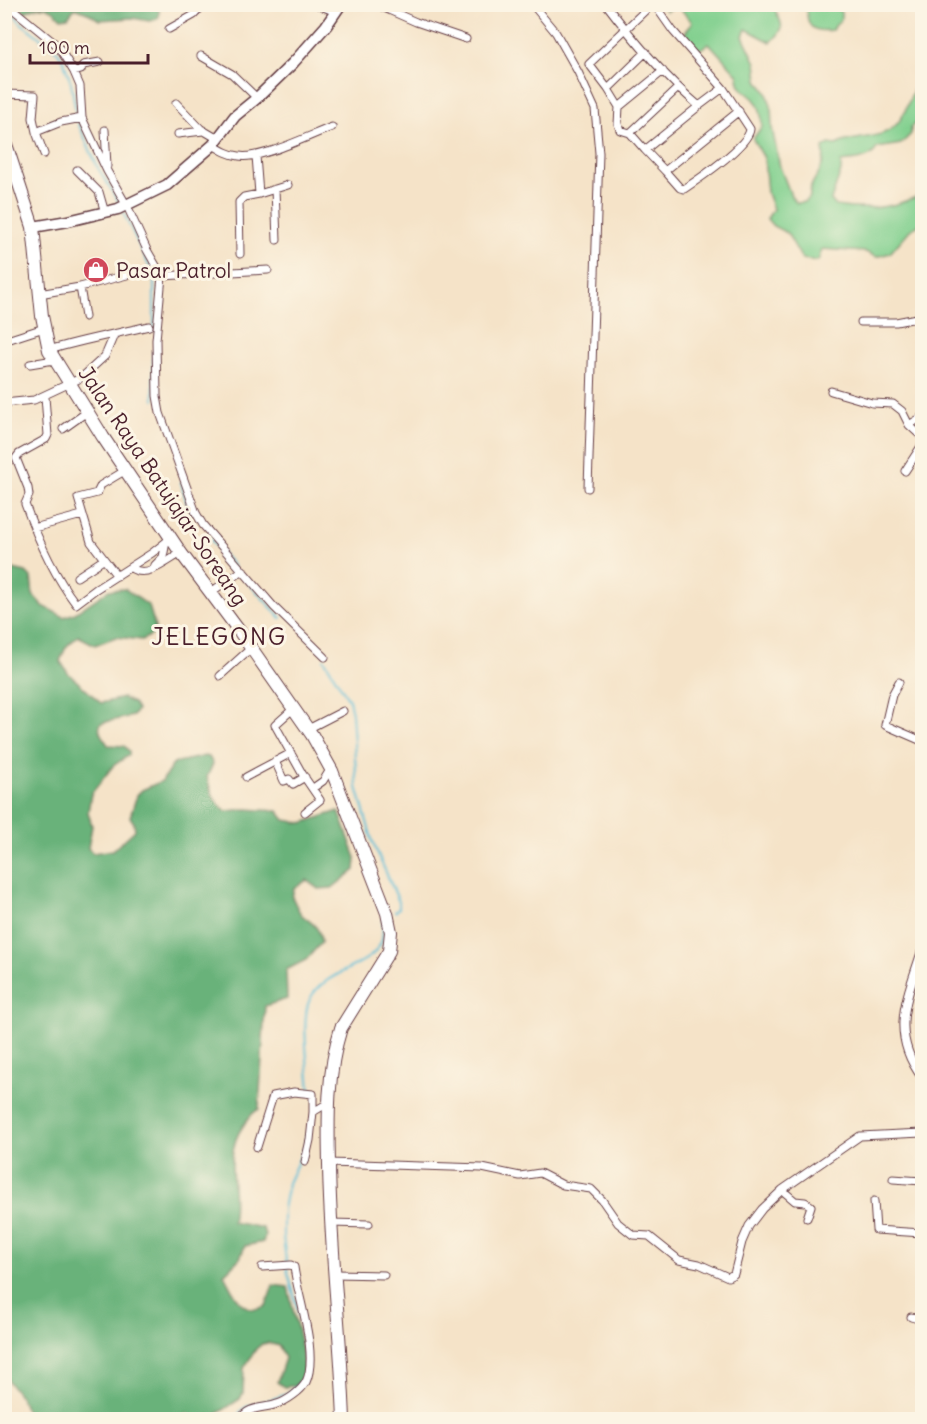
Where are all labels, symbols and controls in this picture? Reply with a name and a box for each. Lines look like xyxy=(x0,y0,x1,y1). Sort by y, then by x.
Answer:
scale bar xyxy=(30,27,148,65)
text: 100 m xyxy=(39,36,90,59)
shop icon: Pasar Patrol xyxy=(81,255,111,285)
place label: Pasar Patrol xyxy=(116,257,231,284)
street label: Jalan Raya Batujajar-Soreang xyxy=(73,361,253,611)
district label: JELEGONG xyxy=(151,621,287,651)

